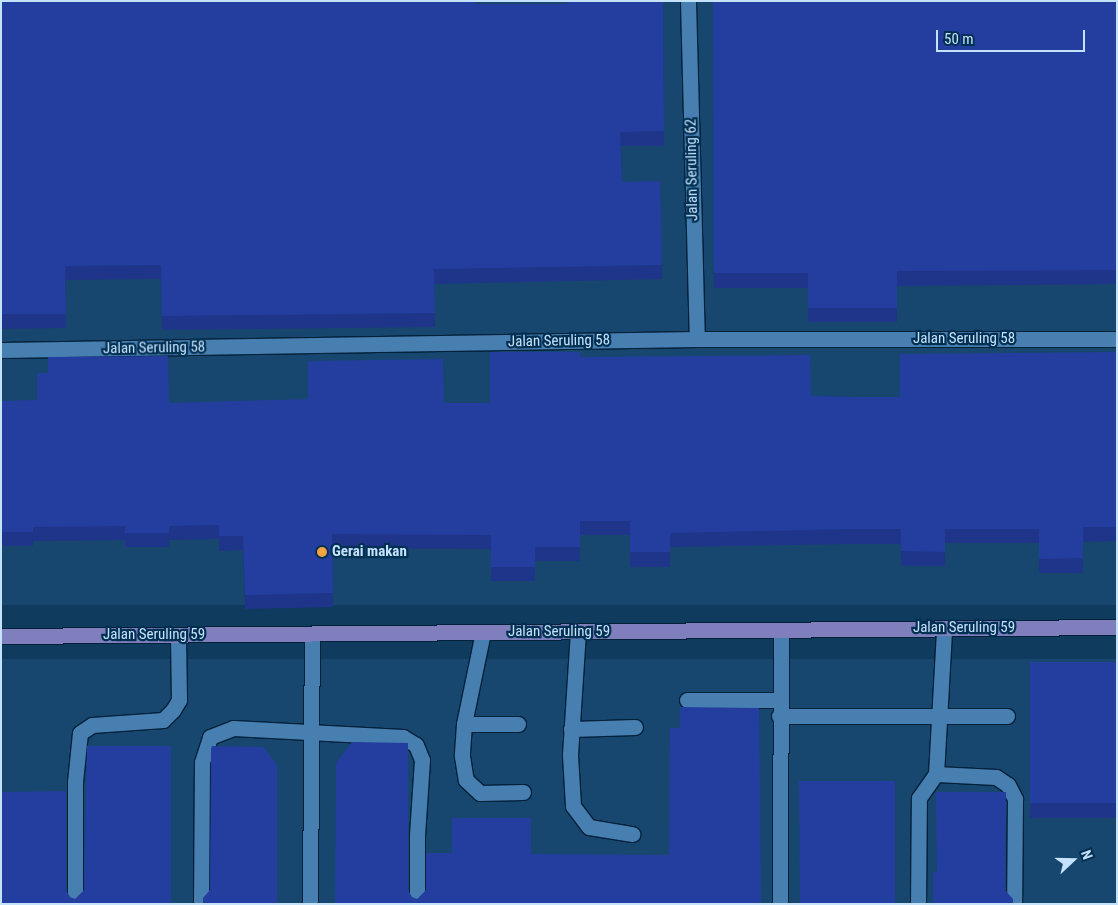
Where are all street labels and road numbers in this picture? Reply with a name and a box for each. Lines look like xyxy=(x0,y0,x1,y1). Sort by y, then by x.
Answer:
street label: Jalan Seruling 62 xyxy=(682,119,702,221)
street label: Jalan Seruling 58 xyxy=(913,330,1015,348)
street label: Jalan Seruling 58 xyxy=(508,331,610,351)
street label: Jalan Seruling 58 xyxy=(103,338,205,358)
street label: Jalan Seruling 59 xyxy=(913,619,1015,637)
street label: Jalan Seruling 59 xyxy=(508,623,610,641)
street label: Jalan Seruling 59 xyxy=(103,626,205,644)

